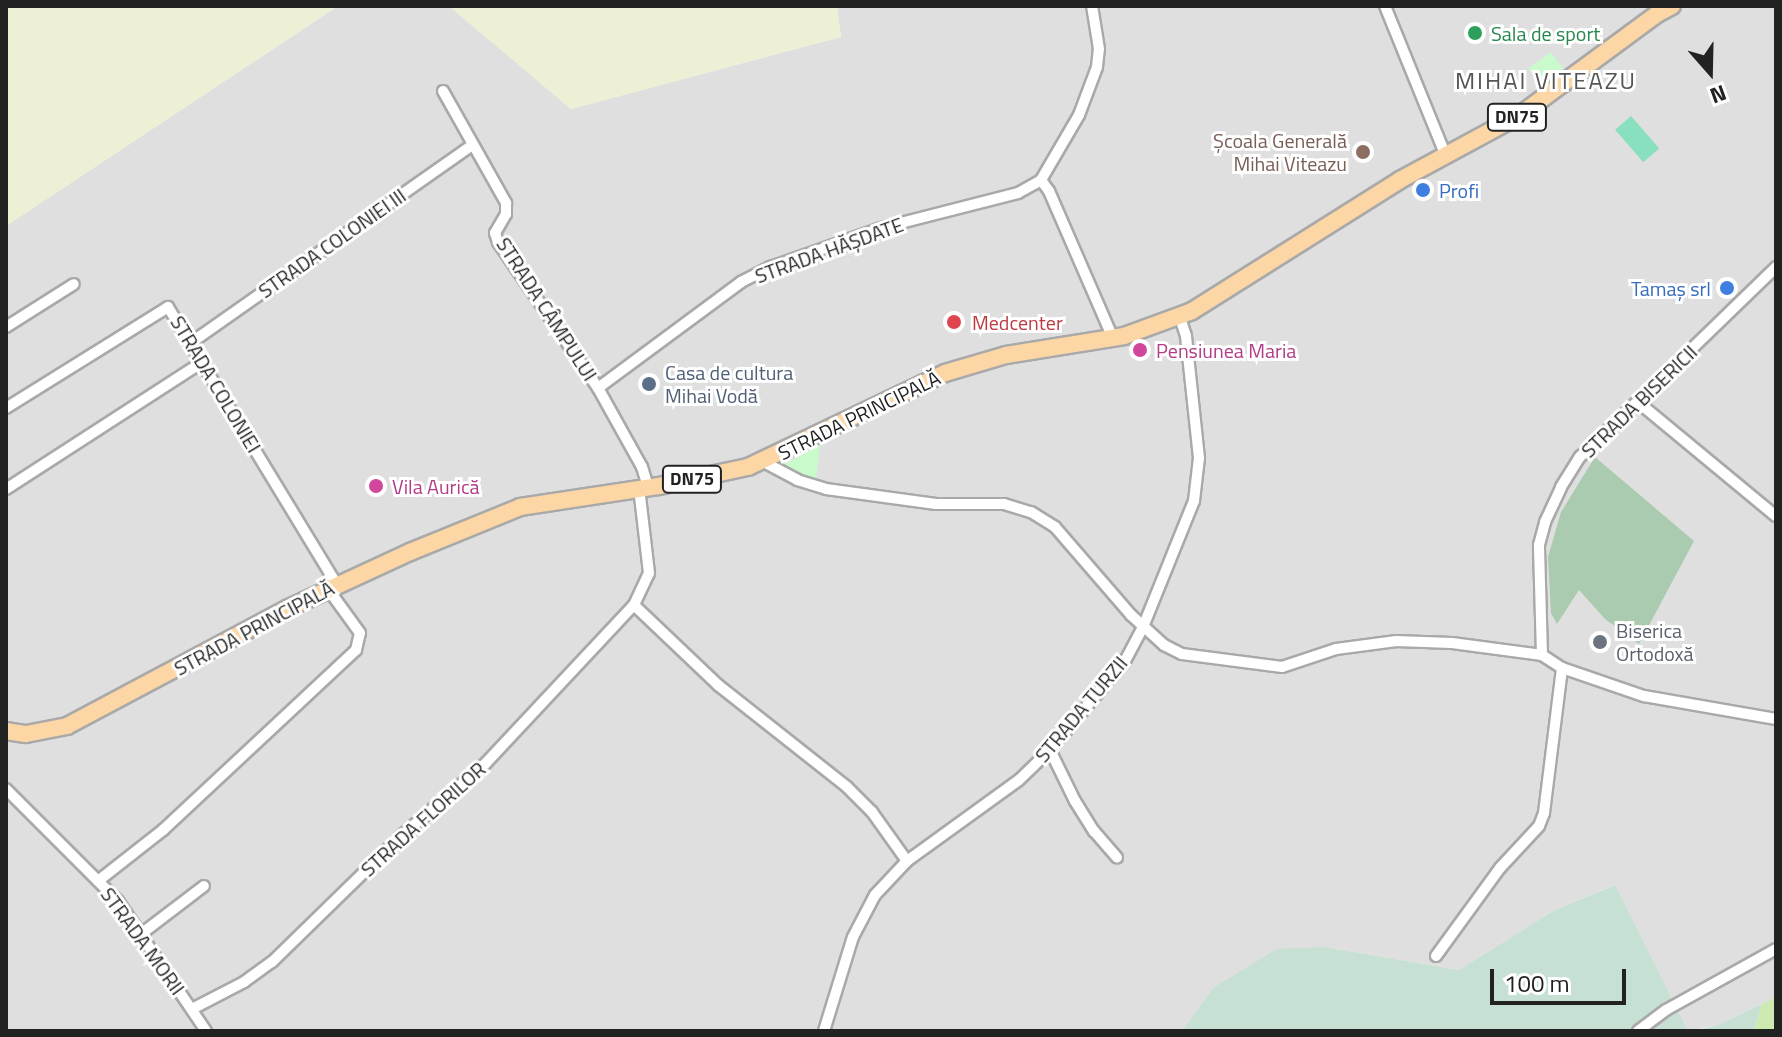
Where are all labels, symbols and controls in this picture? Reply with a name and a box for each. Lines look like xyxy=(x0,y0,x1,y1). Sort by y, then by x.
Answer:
place label: Sala de sport xyxy=(1491,21,1600,45)
marker: Sala de sport xyxy=(1466,24,1484,42)
north arrow xyxy=(1670,32,1750,112)
district label: MIHAI VITEAZU xyxy=(1455,67,1637,95)
text: N xyxy=(1705,76,1731,113)
road number: DN75 xyxy=(1485,103,1549,131)
place label: Școala Generală Mihai Viteazu xyxy=(1213,128,1347,175)
marker: Școala Generală Mihai Viteazu xyxy=(1354,143,1372,161)
place label: Profi xyxy=(1439,178,1479,202)
marker: Profi xyxy=(1414,181,1432,199)
street label: STRADA COLONIEI III xyxy=(254,183,410,303)
street label: STRADA HĂȘDATE xyxy=(752,212,906,288)
street label: STRADA CÂMPULUI xyxy=(492,233,602,385)
place label: Tamaș srl xyxy=(1631,276,1711,300)
marker: Tamaș srl xyxy=(1718,279,1736,297)
place label: Medcenter xyxy=(972,310,1063,334)
street label: STRADA COLONIEI xyxy=(166,311,266,457)
marker: Medcenter xyxy=(943,311,965,333)
place label: Pensiunea Maria xyxy=(1156,338,1296,362)
street label: STRADA BISERICII xyxy=(1576,340,1702,462)
marker: Pensiunea Maria xyxy=(1131,341,1149,359)
place label: Casa de cultura Mihai Vodă xyxy=(665,360,793,407)
street label: STRADA PRINCIPALĂ xyxy=(774,365,944,465)
marker: Casa de cultura Mihai Vodă xyxy=(640,375,658,393)
road number: DN75 xyxy=(660,465,724,493)
place label: Vila Aurică xyxy=(392,474,480,498)
marker: Vila Aurică xyxy=(367,477,385,495)
street label: STRADA PRINCIPALĂ xyxy=(170,576,338,680)
place label: Biserica Ortodoxă xyxy=(1616,618,1694,665)
marker: Biserica Ortodoxă xyxy=(1591,633,1609,651)
street label: STRADA TURZII xyxy=(1030,651,1132,767)
street label: STRADA FLORILOR xyxy=(356,757,490,881)
street label: STRADA MORII xyxy=(96,883,190,999)
scale bar xyxy=(1494,953,1630,1003)
text: 100 m xyxy=(1504,965,1570,1001)

